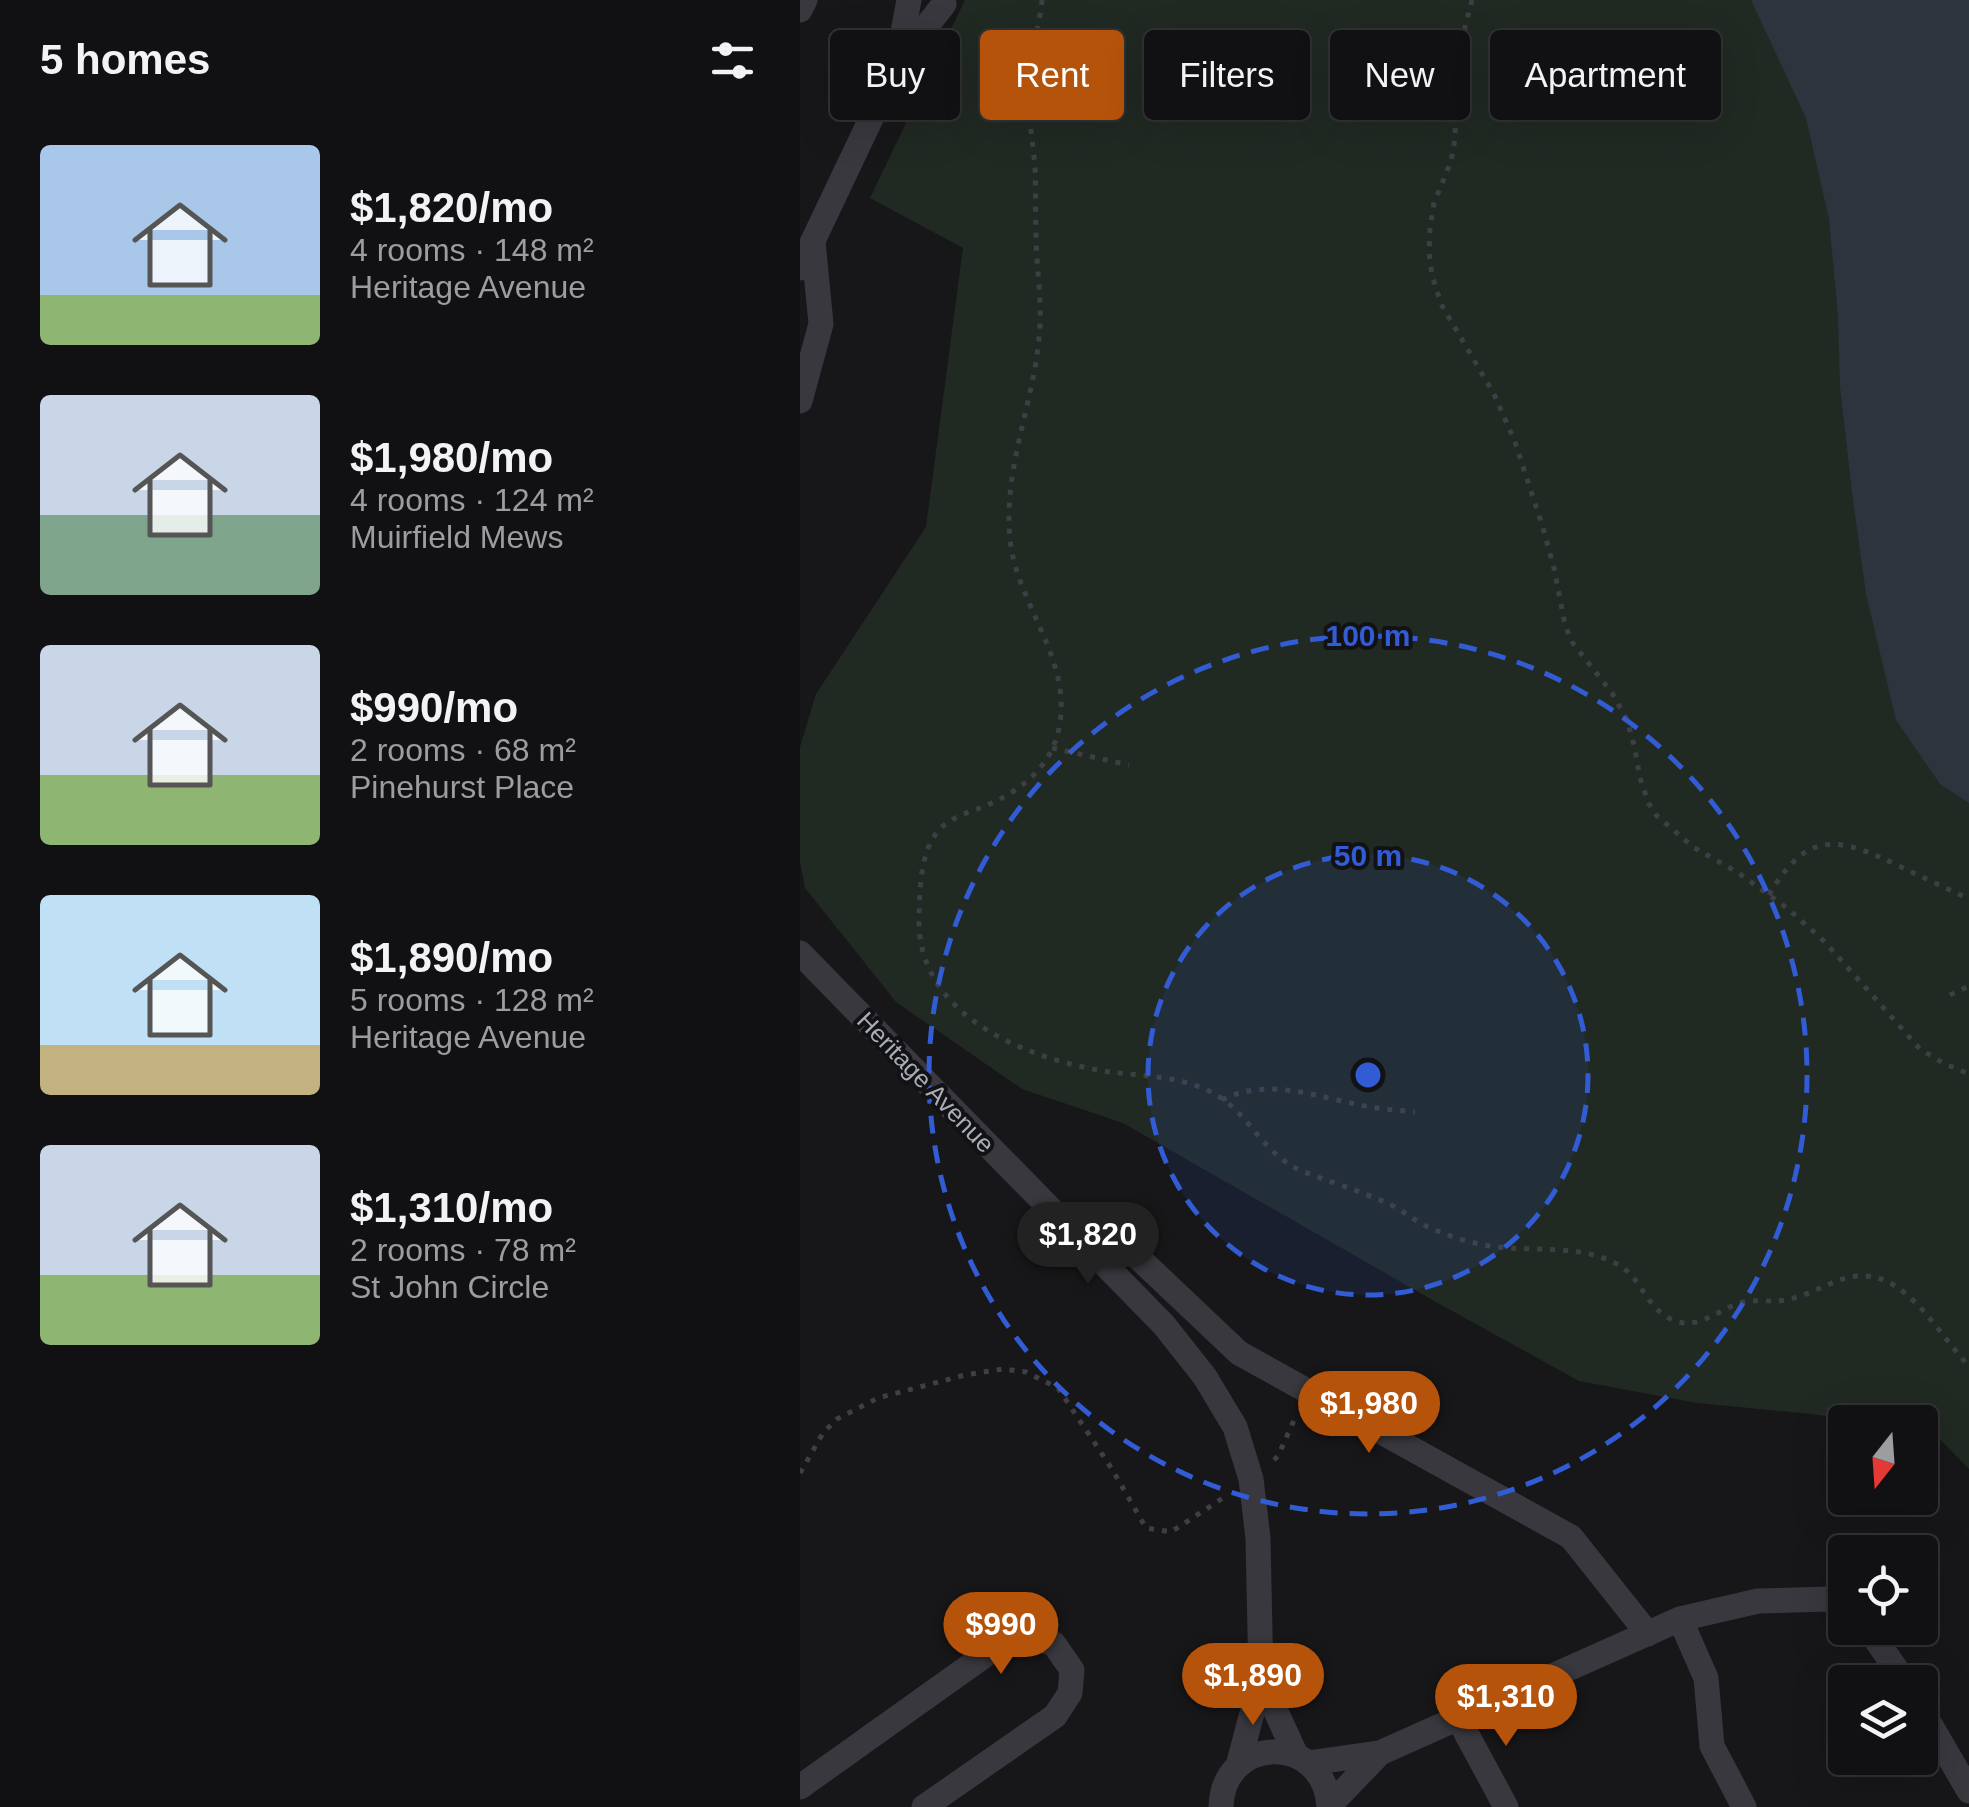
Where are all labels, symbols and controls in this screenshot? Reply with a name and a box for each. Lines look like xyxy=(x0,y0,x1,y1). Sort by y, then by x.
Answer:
chip: Buy xyxy=(830,30,960,120)
chip: Rent xyxy=(980,30,1124,120)
chip: Filters xyxy=(1144,30,1310,120)
chip: New xyxy=(1330,30,1470,120)
chip: Apartment xyxy=(1490,30,1721,120)
icon: filters xyxy=(705,33,760,88)
text: 5 homes xyxy=(40,36,210,83)
text: $1,820/mo xyxy=(350,184,553,231)
icon: home xyxy=(120,185,240,305)
text: 4 rooms · 148 m² xyxy=(350,232,594,268)
text: Heritage Avenue xyxy=(350,269,586,305)
text: $1,980/mo xyxy=(350,434,553,481)
icon: home xyxy=(120,435,240,555)
text: 4 rooms · 124 m² xyxy=(350,482,594,518)
text: Muirfield Mews xyxy=(350,519,563,555)
text: 100 m xyxy=(1325,619,1411,652)
text: $990/mo xyxy=(350,684,518,731)
icon: home xyxy=(120,685,240,805)
text: 2 rooms · 68 m² xyxy=(350,732,576,768)
text: Pinehurst Place xyxy=(350,769,574,805)
text: 50 m xyxy=(1334,839,1402,872)
text: $1,890/mo xyxy=(350,934,553,981)
icon: home xyxy=(120,935,240,1055)
text: 5 rooms · 128 m² xyxy=(350,982,594,1018)
street label: Heritage Avenue xyxy=(852,1006,1000,1158)
text: Heritage Avenue xyxy=(350,1019,586,1055)
centre of rings xyxy=(1350,1057,1386,1093)
text: $1,310/mo xyxy=(350,1184,553,1231)
icon: home xyxy=(120,1185,240,1305)
pin: $1,820 xyxy=(1007,1202,1169,1287)
text: $1,820 xyxy=(1039,1216,1137,1252)
text: 2 rooms · 78 m² xyxy=(350,1232,576,1268)
text: St John Circle xyxy=(350,1269,549,1305)
pin: $1,980 xyxy=(1288,1371,1450,1456)
text: $1,980 xyxy=(1320,1385,1418,1421)
north arrow xyxy=(1828,1405,1938,1515)
map controls xyxy=(1828,1405,1938,1775)
button: locate xyxy=(1828,1535,1938,1645)
pin: $990 xyxy=(942,1592,1060,1677)
text: $990 xyxy=(965,1606,1037,1642)
pin: $1,890 xyxy=(1172,1643,1334,1728)
text: $1,890 xyxy=(1204,1657,1302,1693)
pin: $1,310 xyxy=(1425,1664,1587,1749)
button: layers xyxy=(1828,1665,1938,1775)
text: $1,310 xyxy=(1457,1678,1555,1714)

